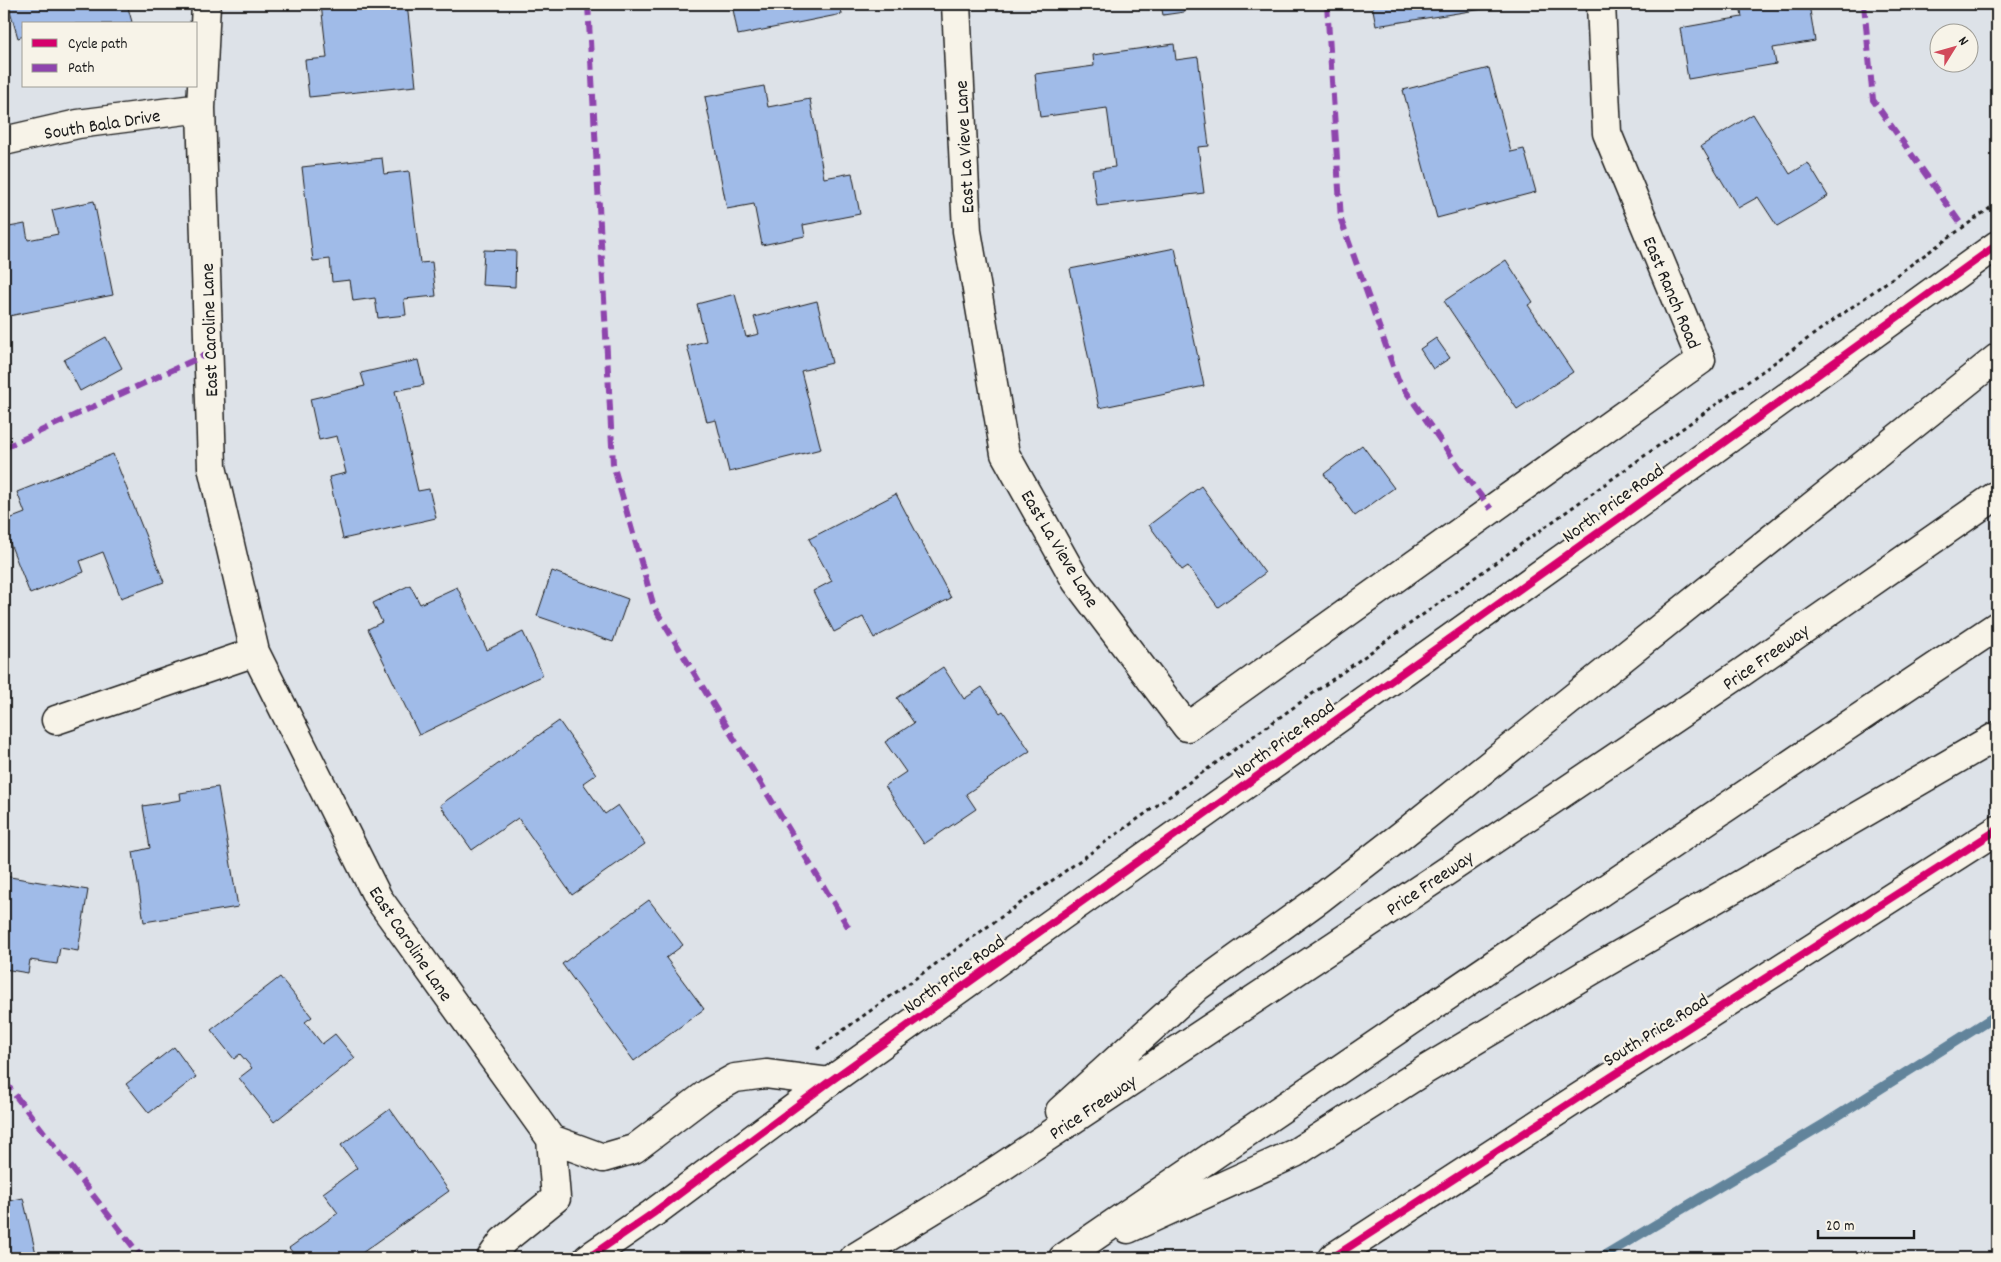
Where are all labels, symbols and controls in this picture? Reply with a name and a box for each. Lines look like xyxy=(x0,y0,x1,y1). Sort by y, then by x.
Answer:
legend xyxy=(22,22,198,88)
north arrow xyxy=(1928,22,1978,72)
text: N xyxy=(1953,33,1973,50)
text: Cycle path xyxy=(68,34,128,56)
text: Path xyxy=(68,58,94,80)
street label: East La Vieve Lane xyxy=(950,80,983,214)
street label: South Bala Drive xyxy=(42,104,163,149)
street label: East Ranch Road xyxy=(1634,233,1706,354)
street label: East Caroline Lane xyxy=(196,262,227,397)
street label: North Price Road xyxy=(1558,459,1671,551)
street label: East La Vieve Lane xyxy=(1012,486,1104,614)
street label: Price Freeway xyxy=(1718,619,1816,699)
street label: North Price Road xyxy=(1229,695,1342,787)
street label: Price Freeway xyxy=(1382,845,1480,924)
street label: East Caroline Lane xyxy=(360,882,458,1008)
street label: North Price Road xyxy=(899,930,1012,1022)
street label: South Price Road xyxy=(1599,989,1715,1075)
street label: Price Freeway xyxy=(1045,1069,1143,1148)
scale bar xyxy=(1818,1207,1915,1239)
text: 20 m xyxy=(1826,1216,1854,1238)

